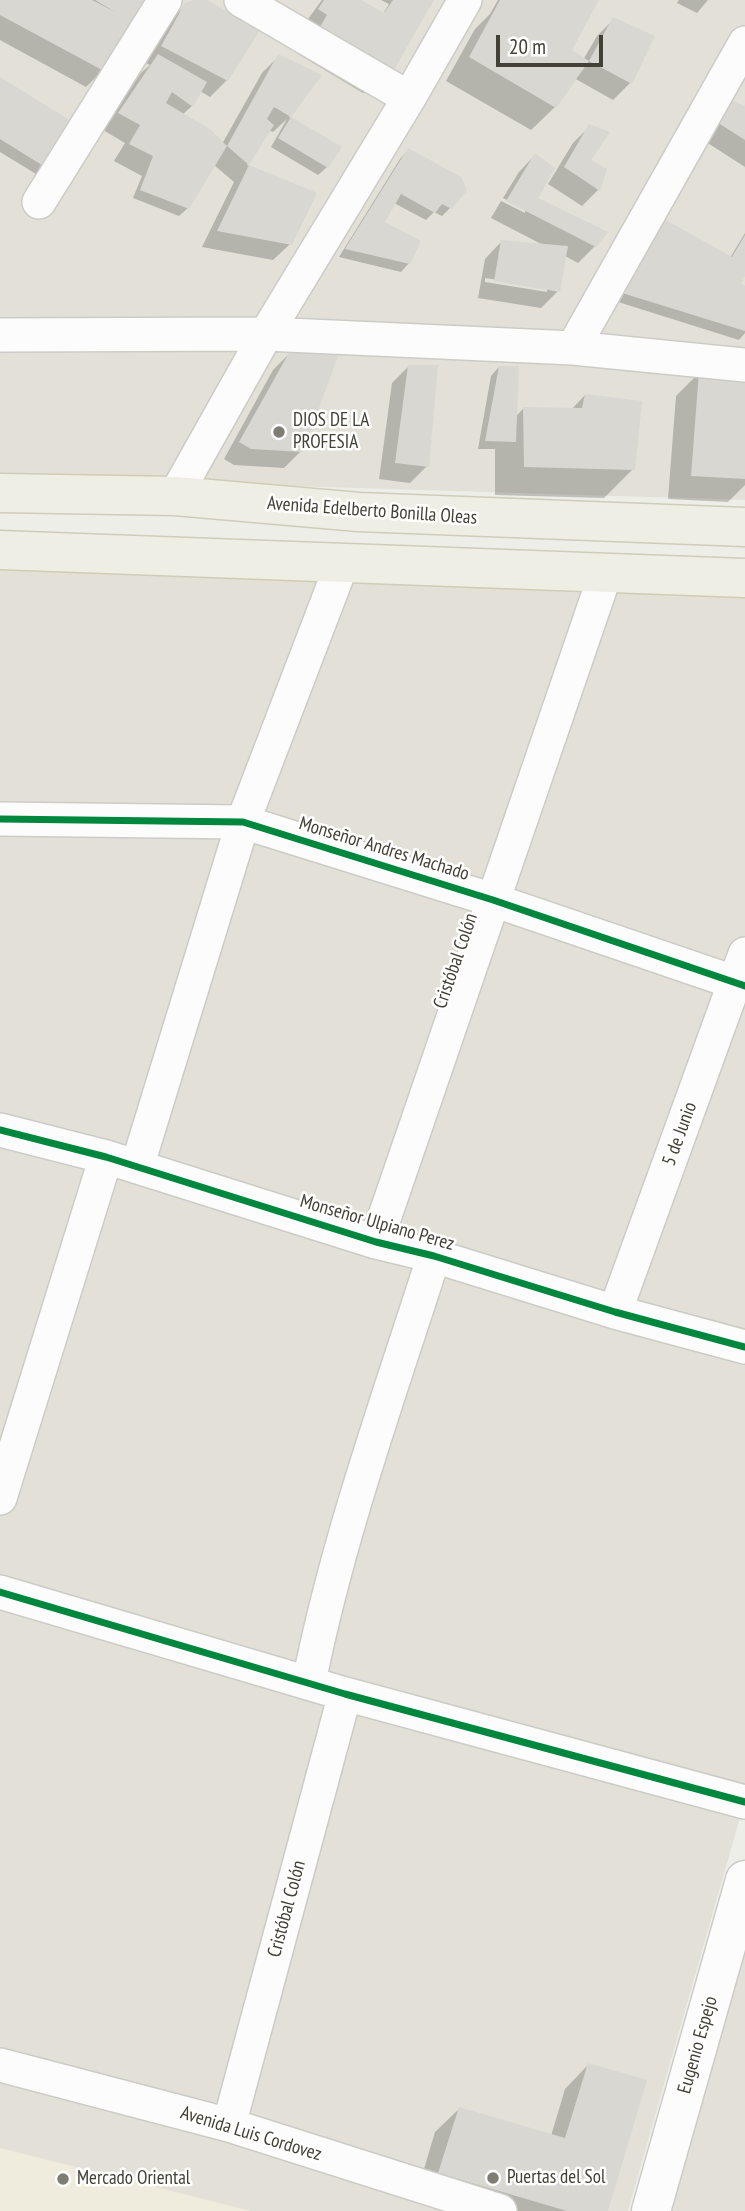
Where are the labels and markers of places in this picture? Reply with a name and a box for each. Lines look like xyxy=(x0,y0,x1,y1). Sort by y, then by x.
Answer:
place label: DIOS DE LA PROFESIA xyxy=(293,410,369,454)
marker: DIOS DE LA PROFESIA xyxy=(271,424,287,440)
place label: Puertas del Sol xyxy=(507,2167,605,2189)
place label: Mercado Oriental xyxy=(77,2168,190,2190)
marker: Puertas del Sol xyxy=(485,2170,501,2186)
marker: Mercado Oriental xyxy=(55,2171,71,2187)

